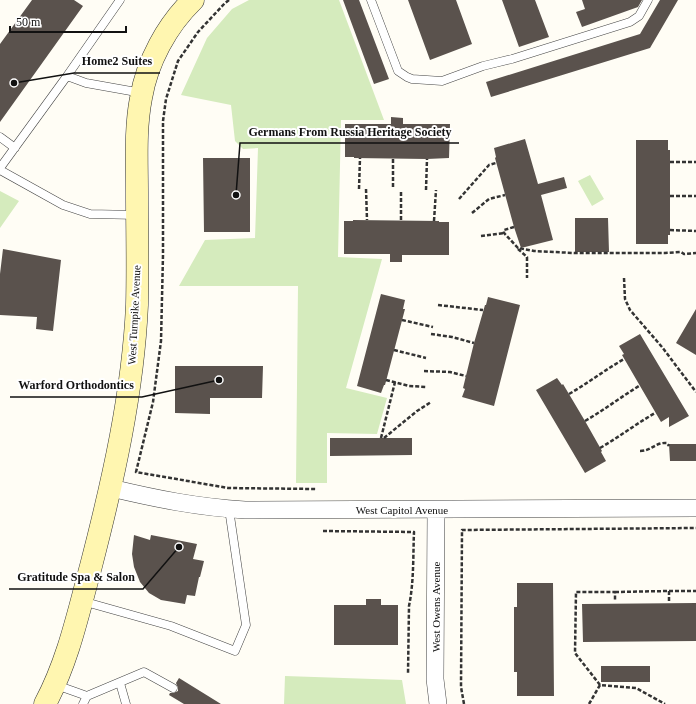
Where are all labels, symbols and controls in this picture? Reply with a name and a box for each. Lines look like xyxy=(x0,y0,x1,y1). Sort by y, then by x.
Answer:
scale bar xyxy=(10,8,126,34)
text: 50 m xyxy=(16,15,41,29)
callout: Home2 Suites xyxy=(74,49,160,73)
text: Home2 Suites xyxy=(82,54,152,68)
callout: Germans From Russia Heritage Society xyxy=(240,119,459,143)
text: Germans From Russia Heritage Society xyxy=(248,125,452,139)
street label: West Turnpike Avenue xyxy=(125,265,143,365)
callout: Warford Orthodontics xyxy=(10,373,142,397)
text: Warford Orthodontics xyxy=(18,378,134,392)
street label: West Capitol Avenue xyxy=(356,504,448,516)
street label: West Owens Avenue xyxy=(430,562,442,652)
callout: Gratitude Spa & Salon xyxy=(9,565,143,589)
text: Gratitude Spa & Salon xyxy=(17,570,135,584)

